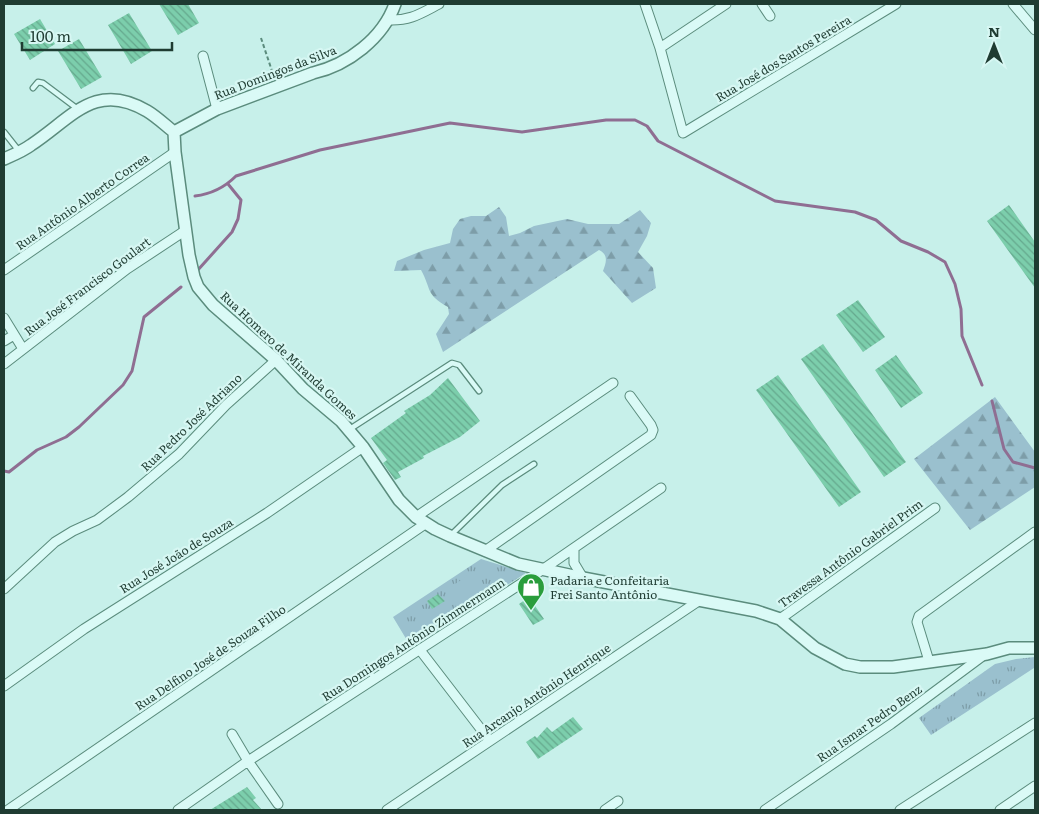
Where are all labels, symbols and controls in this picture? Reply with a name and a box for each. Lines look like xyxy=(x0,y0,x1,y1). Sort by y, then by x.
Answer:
street label: Rua José dos Santos Pereira xyxy=(712,10,855,106)
scale bar xyxy=(22,20,172,52)
north arrow xyxy=(969,20,1019,70)
text: N xyxy=(988,21,1000,41)
text: 100 m xyxy=(30,24,71,47)
street label: Rua Domingos da Silva xyxy=(211,40,339,104)
street label: Rua Antônio Alberto Correa xyxy=(12,148,153,254)
street label: Rua José Francisco Goulart xyxy=(20,232,154,340)
street label: Rua Homero de Miranda Gomes xyxy=(217,287,362,424)
street label: Rua Pedro José Adriano xyxy=(136,369,246,475)
street label: Travessa Antônio Gabriel Prim xyxy=(774,494,926,612)
street label: Rua José João de Souza xyxy=(116,512,237,597)
place label: Padaria e Confeitaria Frei Santo Antônio xyxy=(550,571,670,603)
shop icon: Padaria e Confeitaria Frei Santo Antônio xyxy=(516,572,546,611)
street label: Rua Domingos Antônio Zimmermann xyxy=(318,573,508,705)
street label: Rua Delfino José de Souza Filho xyxy=(131,600,289,714)
street label: Rua Arcanjo Antônio Henrique xyxy=(458,638,614,752)
street label: Rua Ismar Pedro Benz xyxy=(813,680,925,766)

